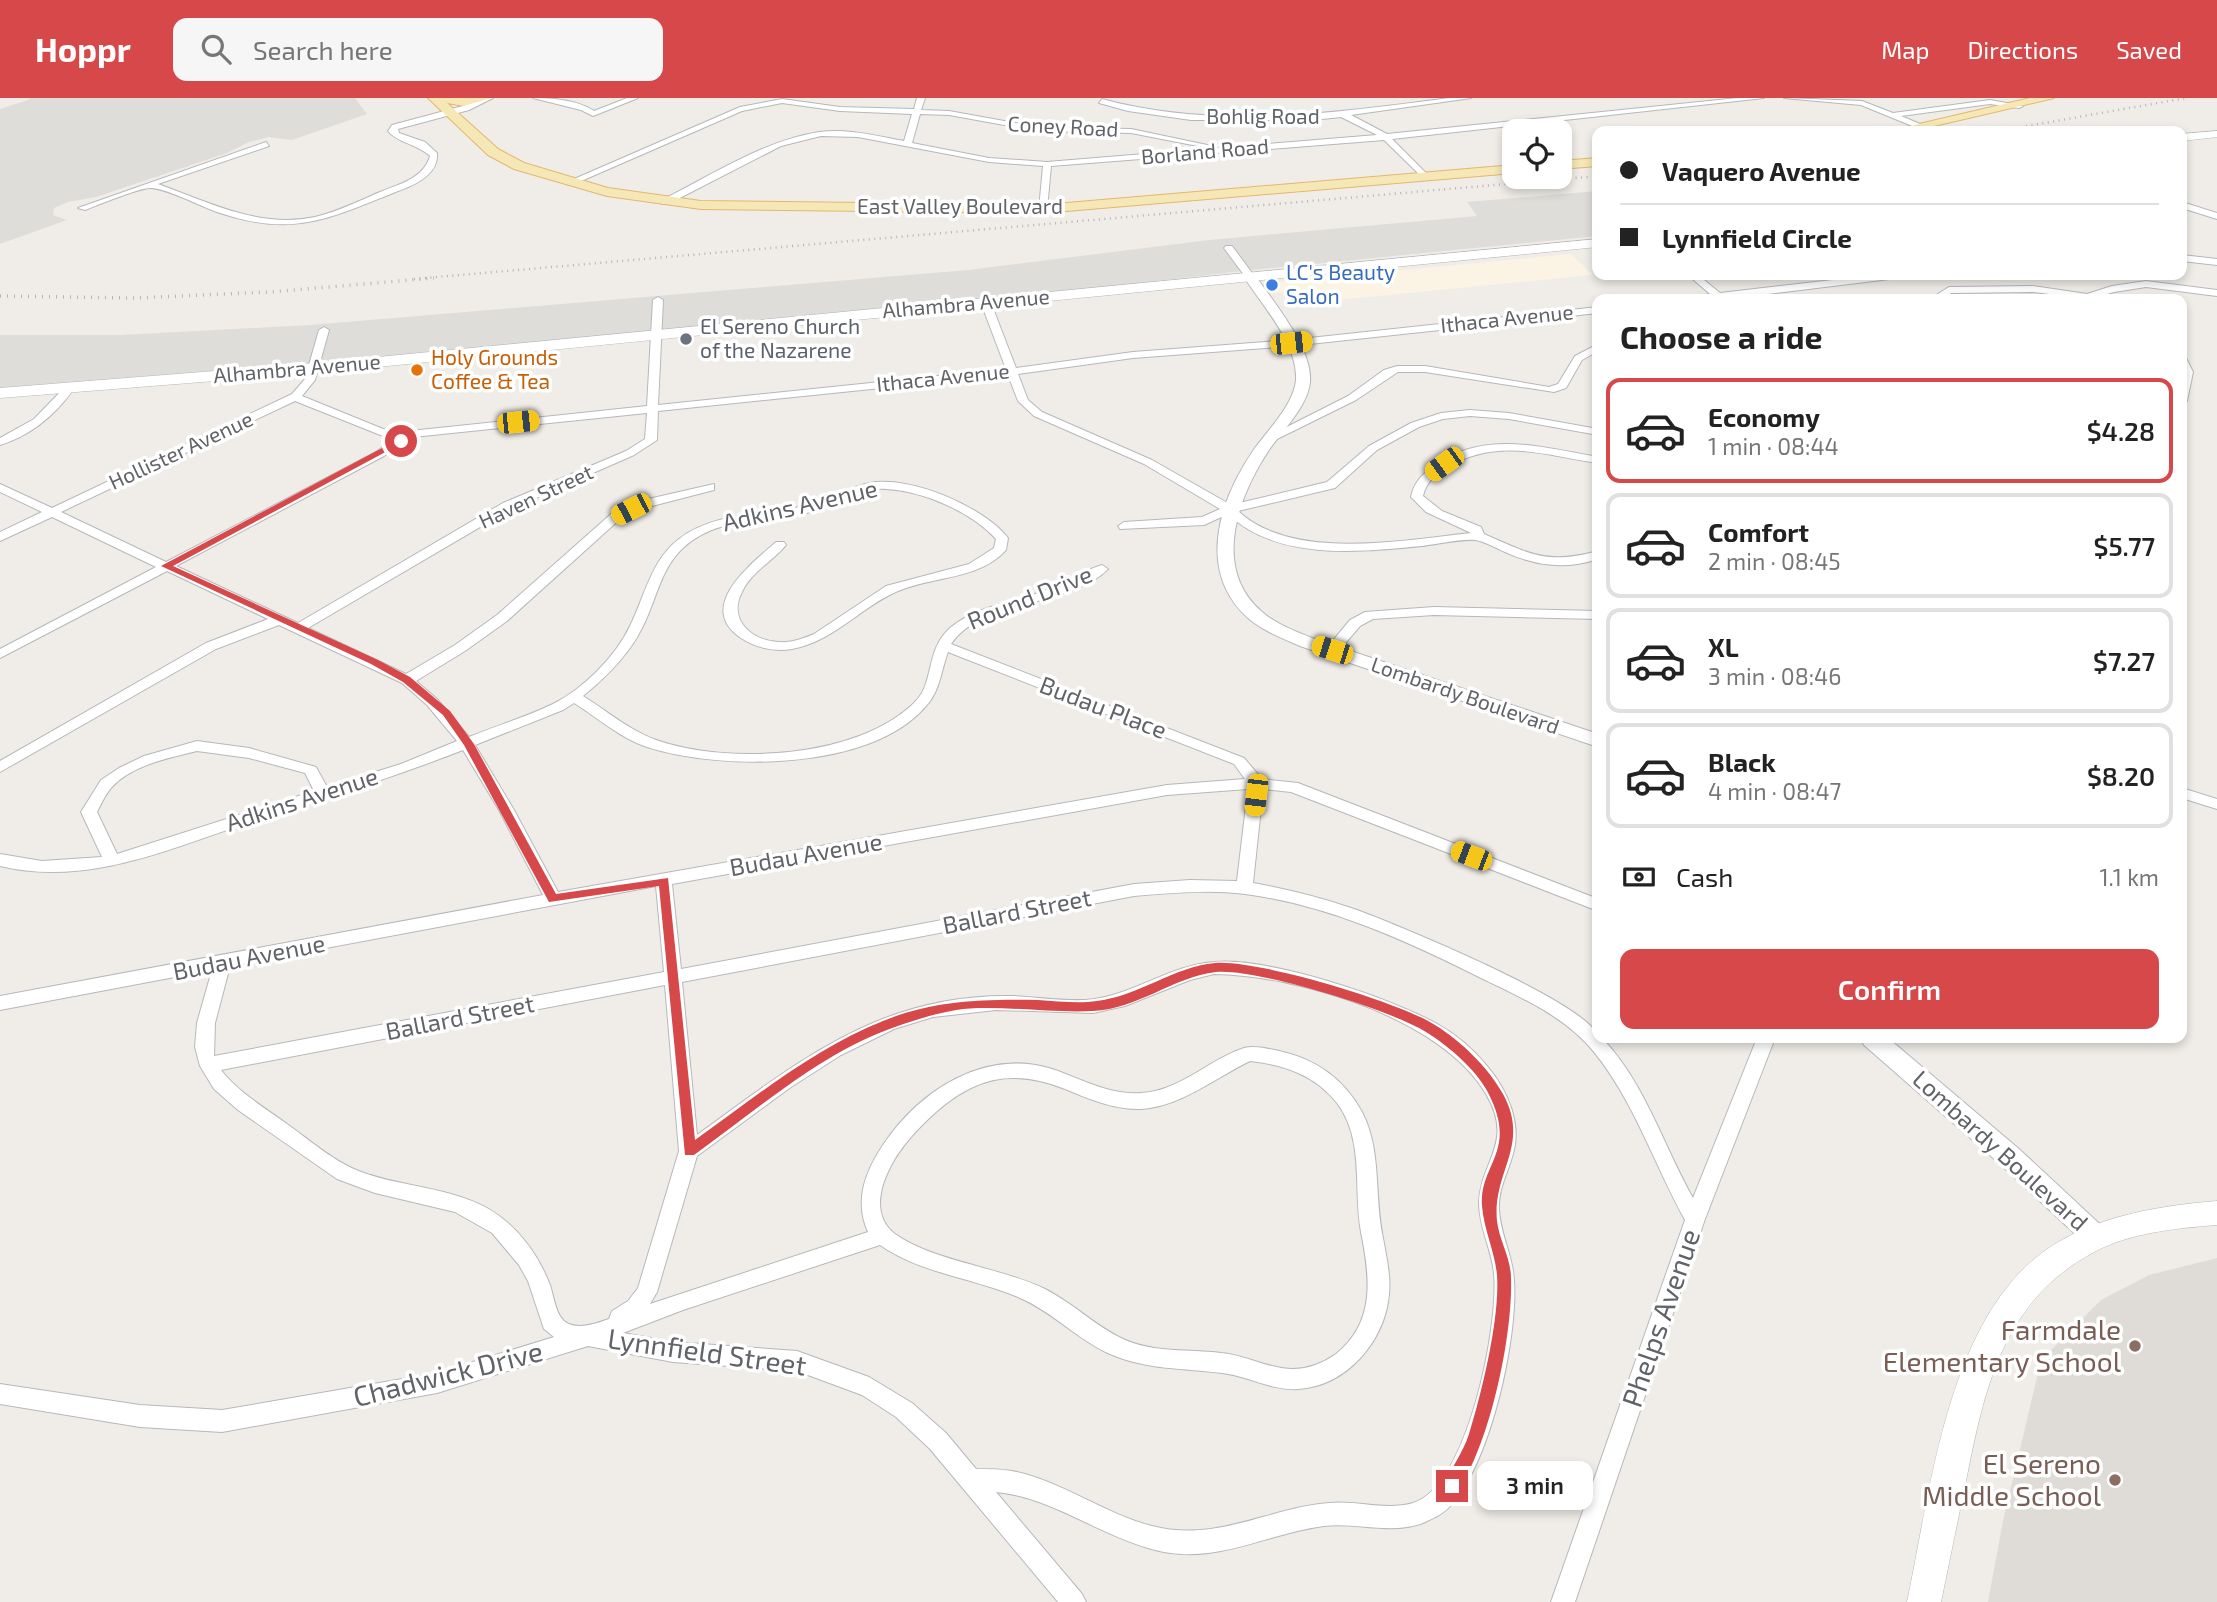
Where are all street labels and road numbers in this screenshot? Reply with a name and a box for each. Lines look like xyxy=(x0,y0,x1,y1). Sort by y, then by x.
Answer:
street label: Bohlig Road xyxy=(1206,103,1320,128)
street label: Coney Road xyxy=(1007,110,1119,141)
street label: Borland Road xyxy=(1140,132,1270,169)
street label: East Valley Boulevard xyxy=(857,193,1063,218)
street label: Alhambra Avenue xyxy=(881,283,1051,322)
street label: Ithaca Avenue xyxy=(1439,298,1575,337)
street label: Alhambra Avenue xyxy=(212,348,382,387)
street label: Ithaca Avenue xyxy=(875,357,1011,396)
street label: Hollister Avenue xyxy=(104,405,256,494)
street label: Haven Street xyxy=(474,458,596,533)
street label: Adkins Avenue xyxy=(719,473,880,536)
street label: Round Drive xyxy=(963,558,1096,635)
street label: Lombardy Boulevard xyxy=(1368,651,1563,739)
street label: Budau Place xyxy=(1036,669,1171,744)
street label: Adkins Avenue xyxy=(222,760,381,837)
street label: Budau Avenue xyxy=(727,826,884,881)
street label: Ballard Street xyxy=(940,882,1093,939)
street label: Budau Avenue xyxy=(170,928,327,985)
street label: Ballard Street xyxy=(383,988,536,1045)
street label: Lombardy Boulevard xyxy=(1908,1064,2095,1236)
street label: Phelps Avenue xyxy=(1614,1224,1706,1411)
street label: Lynnfield Street xyxy=(606,1320,809,1382)
street label: Chadwick Drive xyxy=(350,1333,546,1413)

